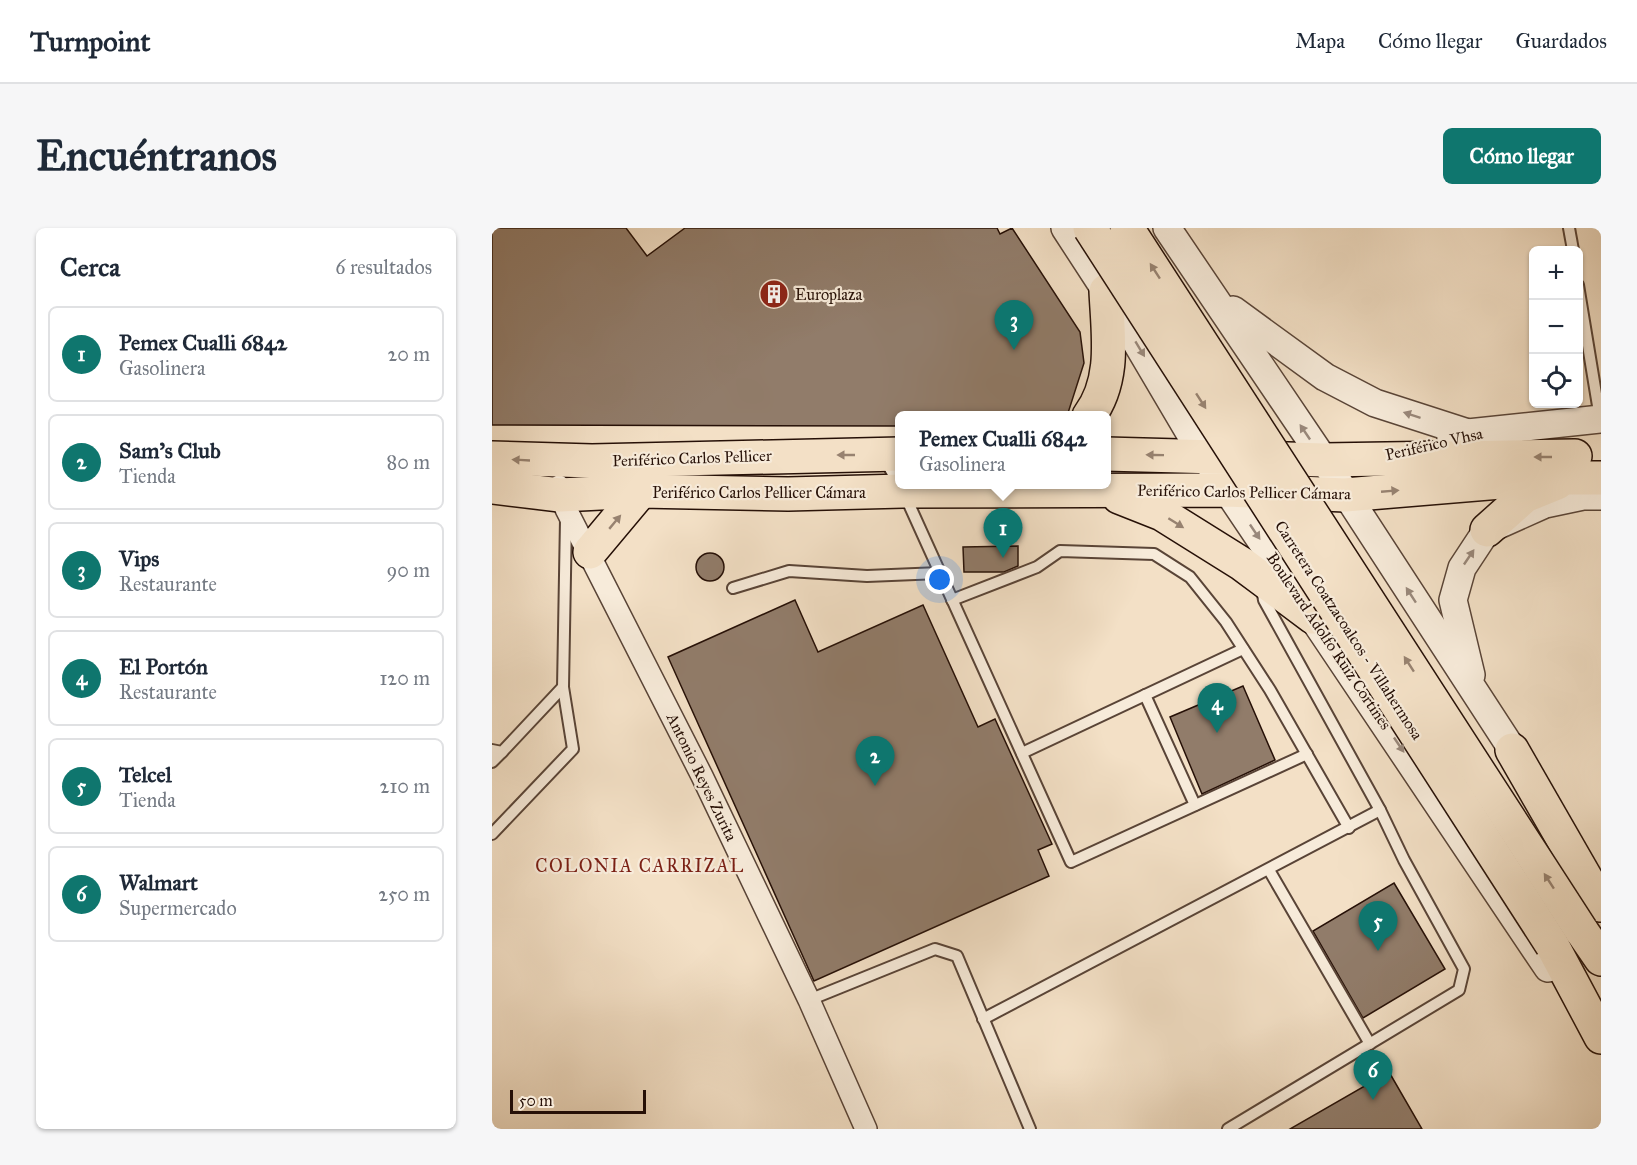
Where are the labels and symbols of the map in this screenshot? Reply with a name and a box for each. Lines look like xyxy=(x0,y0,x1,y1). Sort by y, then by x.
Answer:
one-way arrow xyxy=(1150,263,1161,279)
building icon: Europlaza xyxy=(758,278,790,310)
place label: Europlaza xyxy=(795,285,862,304)
pin: 3 xyxy=(994,300,1034,350)
one-way arrow xyxy=(1135,341,1145,358)
one-way arrow xyxy=(1195,393,1206,409)
one-way arrow xyxy=(1403,410,1421,419)
street label: Periférico Vhsa xyxy=(1383,423,1485,464)
one-way arrow xyxy=(1300,424,1311,440)
street label: Periférico Carlos Pellicer xyxy=(612,446,772,470)
one-way arrow xyxy=(836,450,855,460)
one-way arrow xyxy=(1146,450,1165,459)
one-way arrow xyxy=(1533,452,1552,461)
one-way arrow xyxy=(511,455,530,464)
street label: Periférico Carlos Pellicer Cámara xyxy=(1137,481,1351,503)
street label: Periférico Carlos Pellicer Cámara xyxy=(652,483,866,502)
one-way arrow xyxy=(1380,486,1399,496)
pin: 1 xyxy=(984,508,1022,558)
one-way arrow xyxy=(609,514,622,530)
one-way arrow xyxy=(1168,517,1184,528)
street label: Carretera Coatzacoalcos - Villahermosa xyxy=(1271,517,1427,743)
one-way arrow xyxy=(1249,523,1261,539)
street label: Boulevard Adolfo Ruiz Cortines xyxy=(1263,549,1395,733)
one-way arrow xyxy=(1463,550,1475,566)
your location xyxy=(925,565,954,594)
one-way arrow xyxy=(1406,587,1417,604)
one-way arrow xyxy=(1404,656,1415,672)
pin: 4 xyxy=(1198,684,1236,733)
street label: Antonio Reyes Zurita xyxy=(662,709,741,844)
pin: 2 xyxy=(856,736,895,786)
one-way arrow xyxy=(1394,737,1405,754)
district label: COLONIA CARRIZAL xyxy=(535,855,745,877)
one-way arrow xyxy=(1544,873,1555,889)
pin: 5 xyxy=(1358,902,1398,951)
pin: 6 xyxy=(1354,1050,1392,1100)
scale bar xyxy=(510,1087,646,1114)

